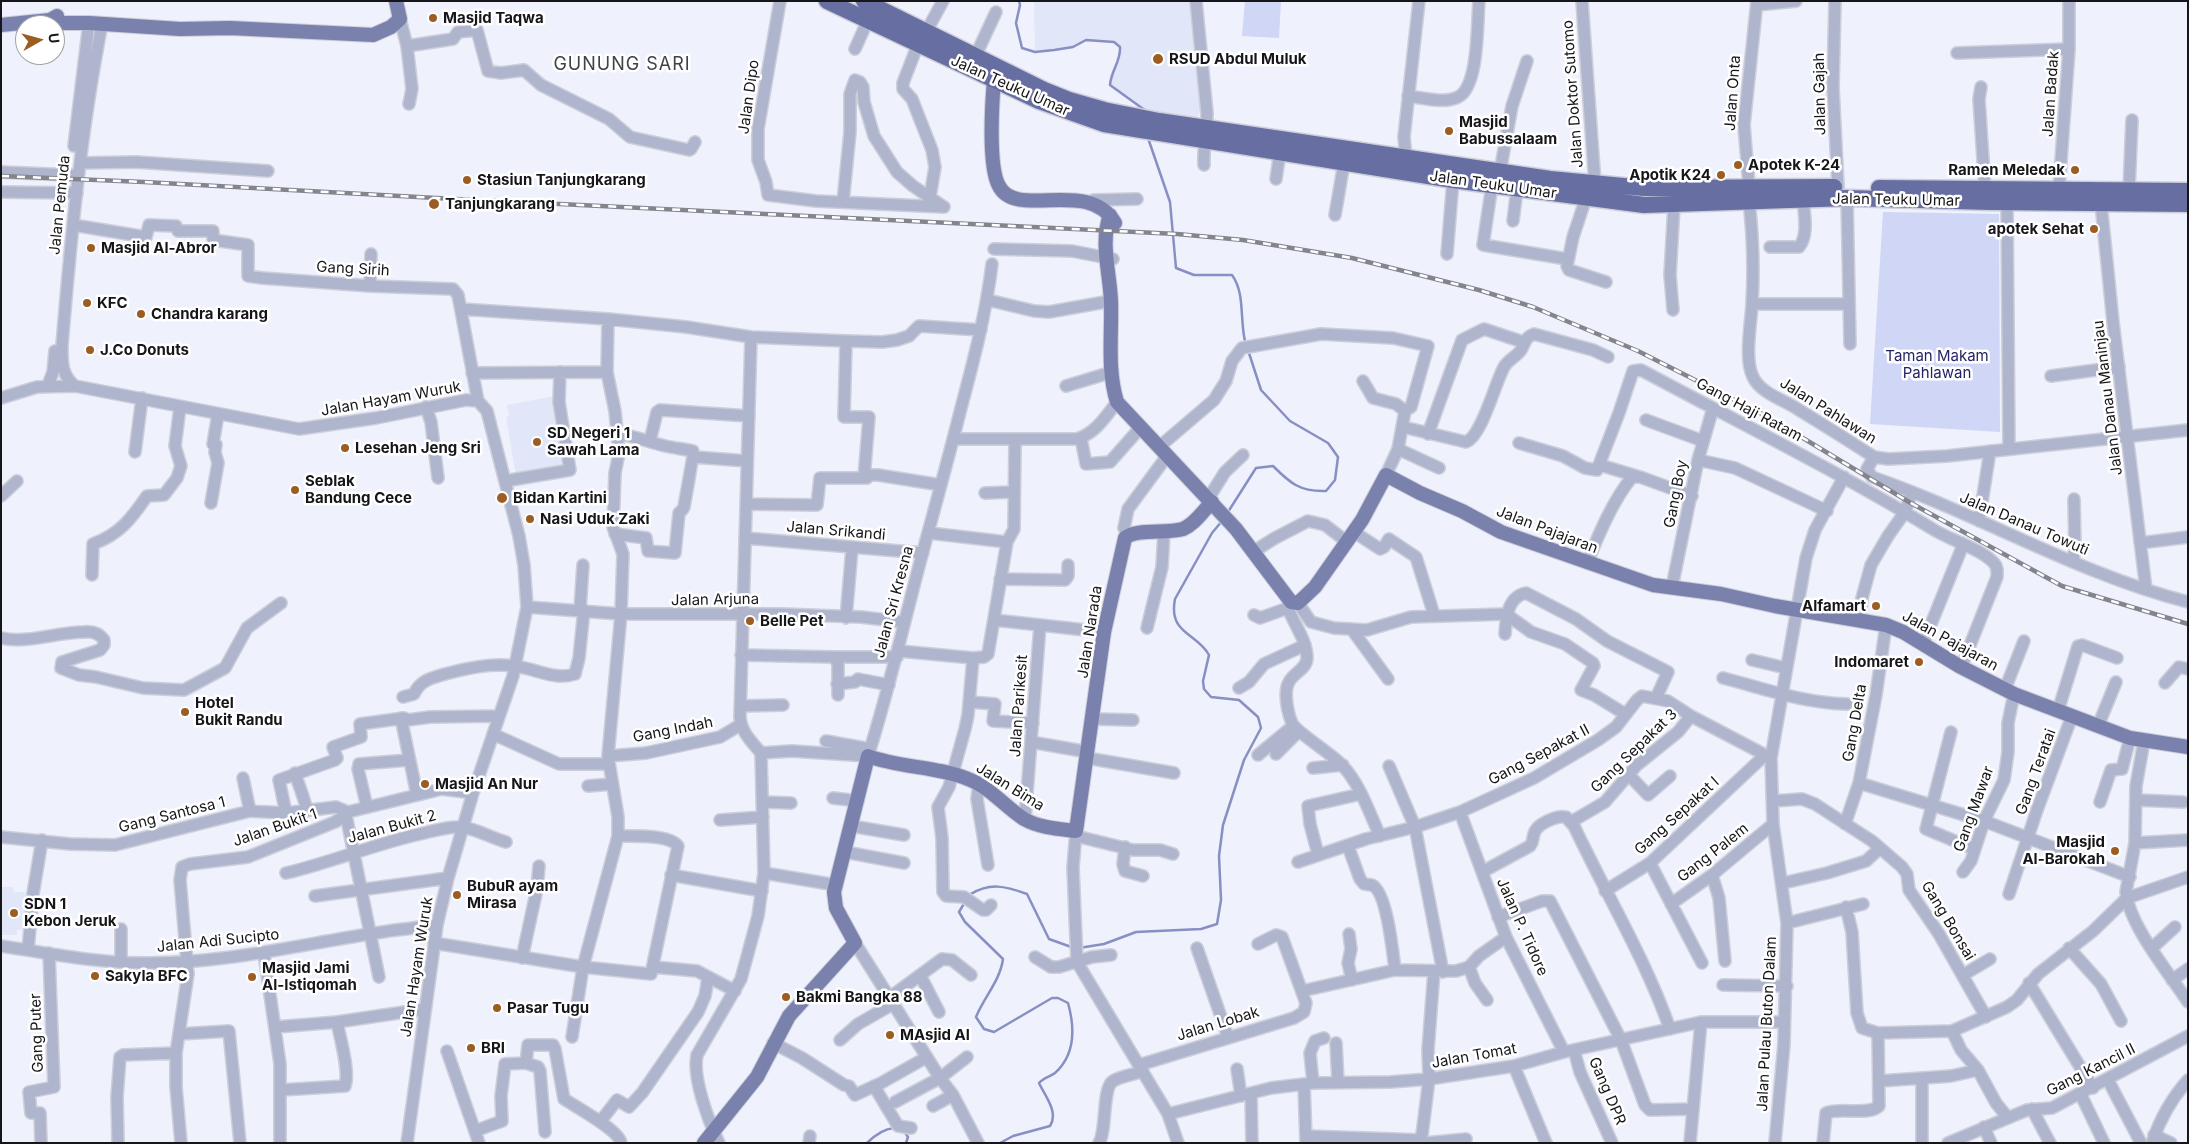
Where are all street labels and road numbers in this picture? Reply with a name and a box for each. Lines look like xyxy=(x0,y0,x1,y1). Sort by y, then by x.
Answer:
street label: Jalan Doktor Sutomo xyxy=(1559,19,1587,169)
street label: Jalan Badak xyxy=(2039,50,2063,138)
street label: Jalan Teuku Umar xyxy=(948,52,1072,120)
street label: Jalan Gajah xyxy=(1810,53,1830,135)
street label: Jalan Onta xyxy=(1721,55,1745,131)
street label: Jalan Dipo xyxy=(735,59,763,135)
street label: Jalan Pemuda xyxy=(46,154,74,256)
street label: Jalan Teuku Umar xyxy=(1428,167,1558,203)
street label: Jalan Teuku Umar xyxy=(1832,190,1960,210)
street label: Gang Sirih xyxy=(316,258,390,280)
street label: Jalan Danau Maninjau xyxy=(2090,319,2126,477)
street label: Gang Haji Ratam xyxy=(1693,374,1805,446)
street label: Jalan Pahlawan xyxy=(1776,374,1880,448)
street label: Jalan Hayam Wuruk xyxy=(320,378,462,420)
street label: Gang Boy xyxy=(1661,458,1691,530)
street label: Jalan Danau Towuti xyxy=(1957,489,2091,559)
street label: Jalan Pajajaran xyxy=(1494,502,1600,558)
street label: Jalan Srikandi xyxy=(786,518,886,544)
street label: Jalan Sri Kresna xyxy=(870,544,918,660)
street label: Jalan Narada xyxy=(1074,584,1106,680)
street label: Jalan Arjuna xyxy=(671,590,759,610)
street label: Jalan Pajajaran xyxy=(1899,607,2001,675)
street label: Jalan Parikesit xyxy=(1006,654,1032,758)
street label: Gang Delta xyxy=(1839,683,1871,763)
street label: Gang Sepakat 3 xyxy=(1587,705,1681,797)
street label: Gang Indah xyxy=(631,713,715,747)
street label: Gang Sepakat II xyxy=(1485,721,1593,789)
street label: Gang Teratai xyxy=(2012,727,2060,817)
street label: Jalan Bima xyxy=(973,759,1047,815)
street label: Gang Mawar xyxy=(1950,764,1998,854)
street label: Gang Sepakat I xyxy=(1631,773,1723,859)
street label: Gang Santosa 1 xyxy=(117,793,227,837)
street label: Jalan Bukit 1 xyxy=(231,805,319,851)
street label: Jalan Bukit 2 xyxy=(346,807,438,847)
street label: Gang Palem xyxy=(1674,820,1752,886)
street label: Jalan P. Tidore xyxy=(1492,875,1552,979)
street label: Gang Bonsai xyxy=(1917,878,1979,964)
street label: Jalan Hayam Wuruk xyxy=(397,895,437,1039)
street label: Jalan Adi Sucipto xyxy=(156,926,280,956)
street label: Jalan Pulau Buton Dalam xyxy=(1753,936,1781,1112)
street label: Gang Puter xyxy=(27,993,47,1073)
street label: Jalan Lobak xyxy=(1174,1003,1262,1045)
street label: Jalan Tomat xyxy=(1430,1040,1518,1072)
street label: Gang Kancil II xyxy=(2044,1040,2138,1100)
street label: Gang DPR xyxy=(1585,1054,1629,1128)

